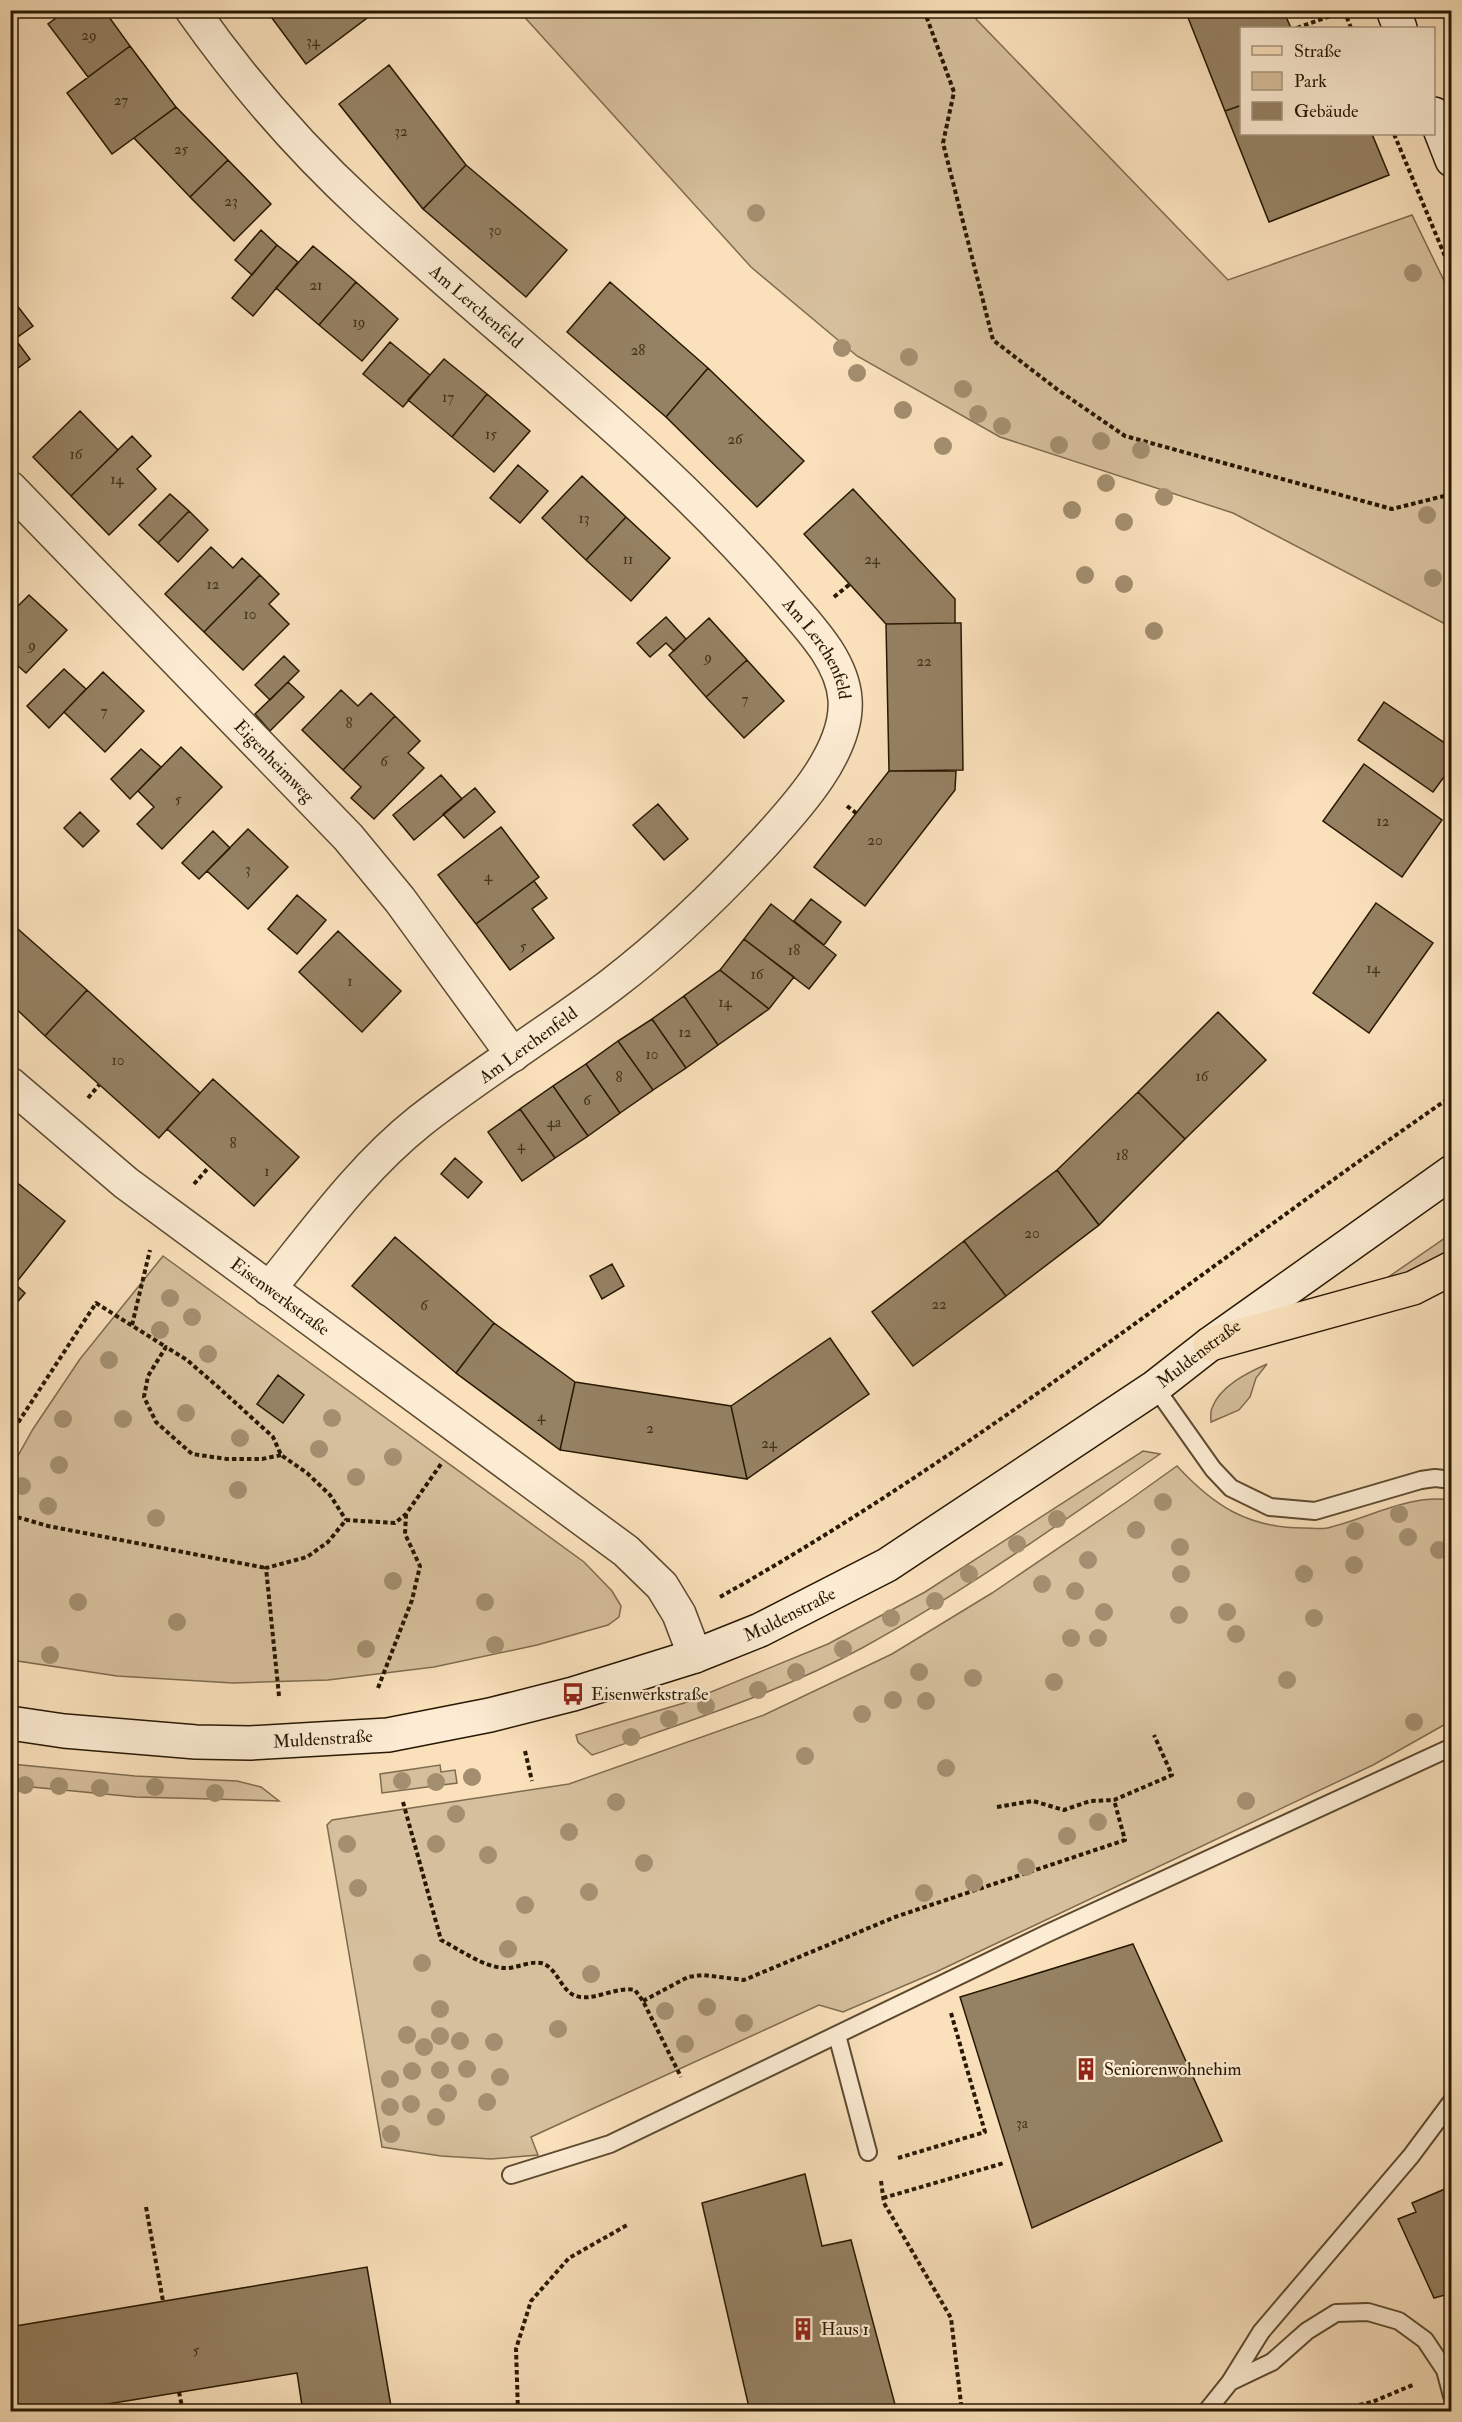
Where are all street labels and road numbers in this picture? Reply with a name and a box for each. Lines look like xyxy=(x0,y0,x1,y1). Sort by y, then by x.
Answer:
street label: Am Lerchenfeld xyxy=(423,259,528,354)
street label: Am Lerchenfeld xyxy=(777,592,856,701)
street label: Eigenheimweg xyxy=(229,715,320,808)
street label: Am Lerchenfeld xyxy=(474,1002,582,1090)
street label: Eisenwerkstraße xyxy=(226,1253,334,1341)
street label: Muldenstraße xyxy=(1152,1314,1246,1393)
street label: Muldenstraße xyxy=(740,1582,840,1647)
street label: Muldenstraße xyxy=(272,1725,374,1754)

